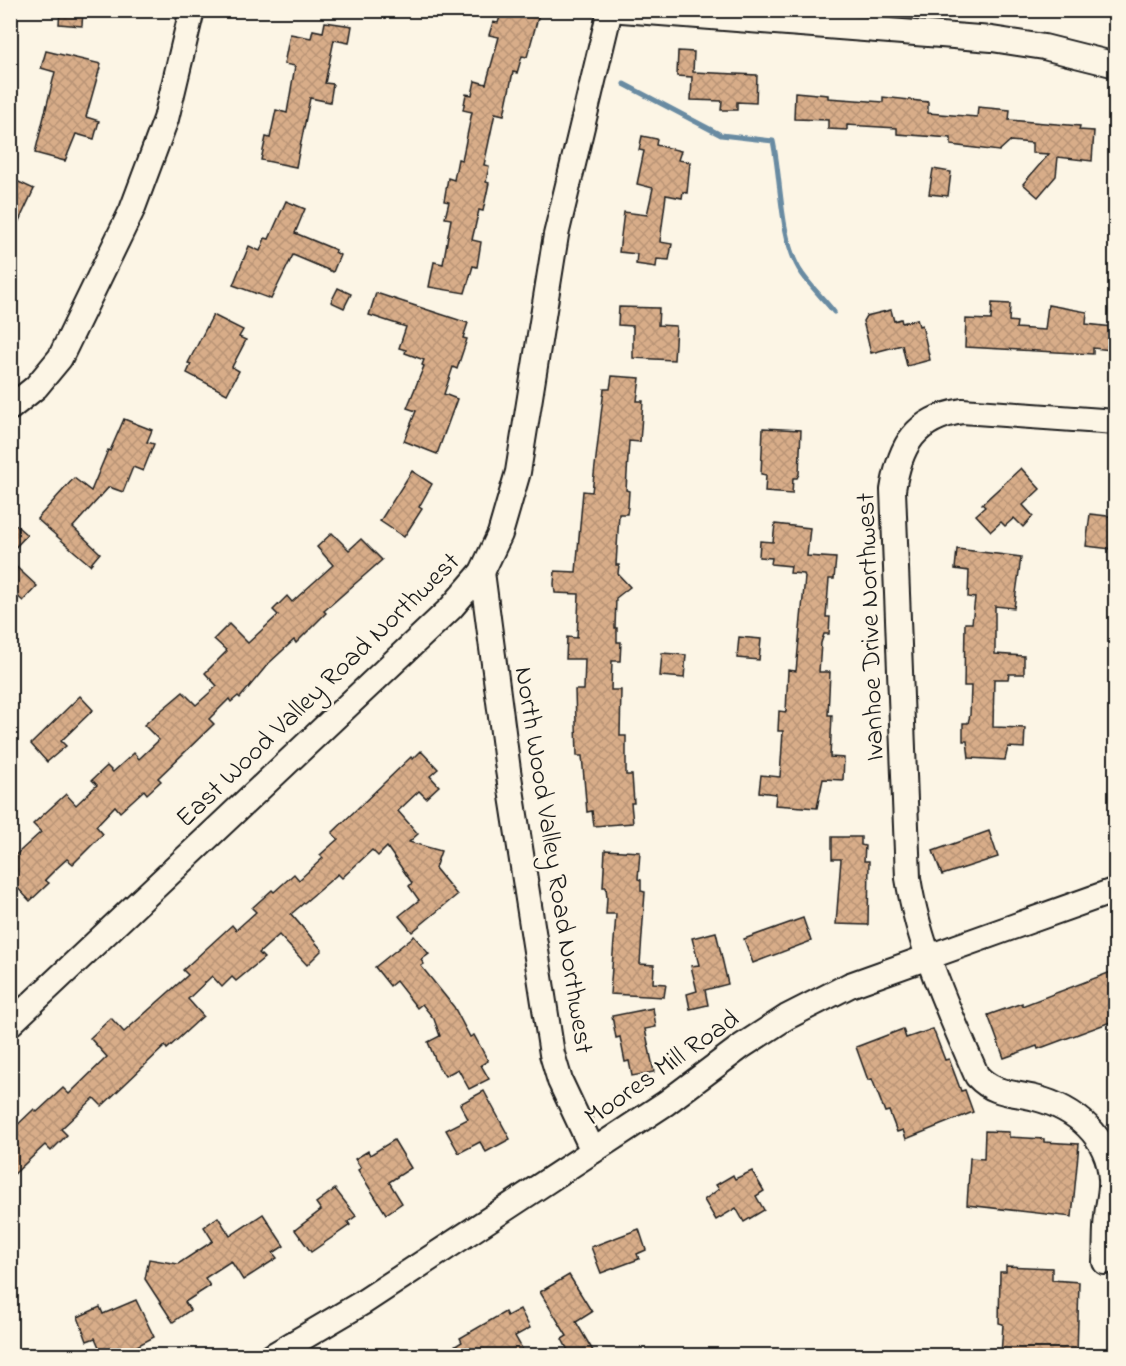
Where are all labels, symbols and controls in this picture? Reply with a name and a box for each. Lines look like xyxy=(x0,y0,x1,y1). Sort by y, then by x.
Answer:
street label: Ivanhoe Drive Northwest xyxy=(847,492,896,762)
street label: East Wood Valley Road Northwest xyxy=(168,544,470,838)
street label: North Wood Valley Road Northwest xyxy=(503,664,602,1057)
street label: Moores Mill Road xyxy=(577,1001,748,1137)

